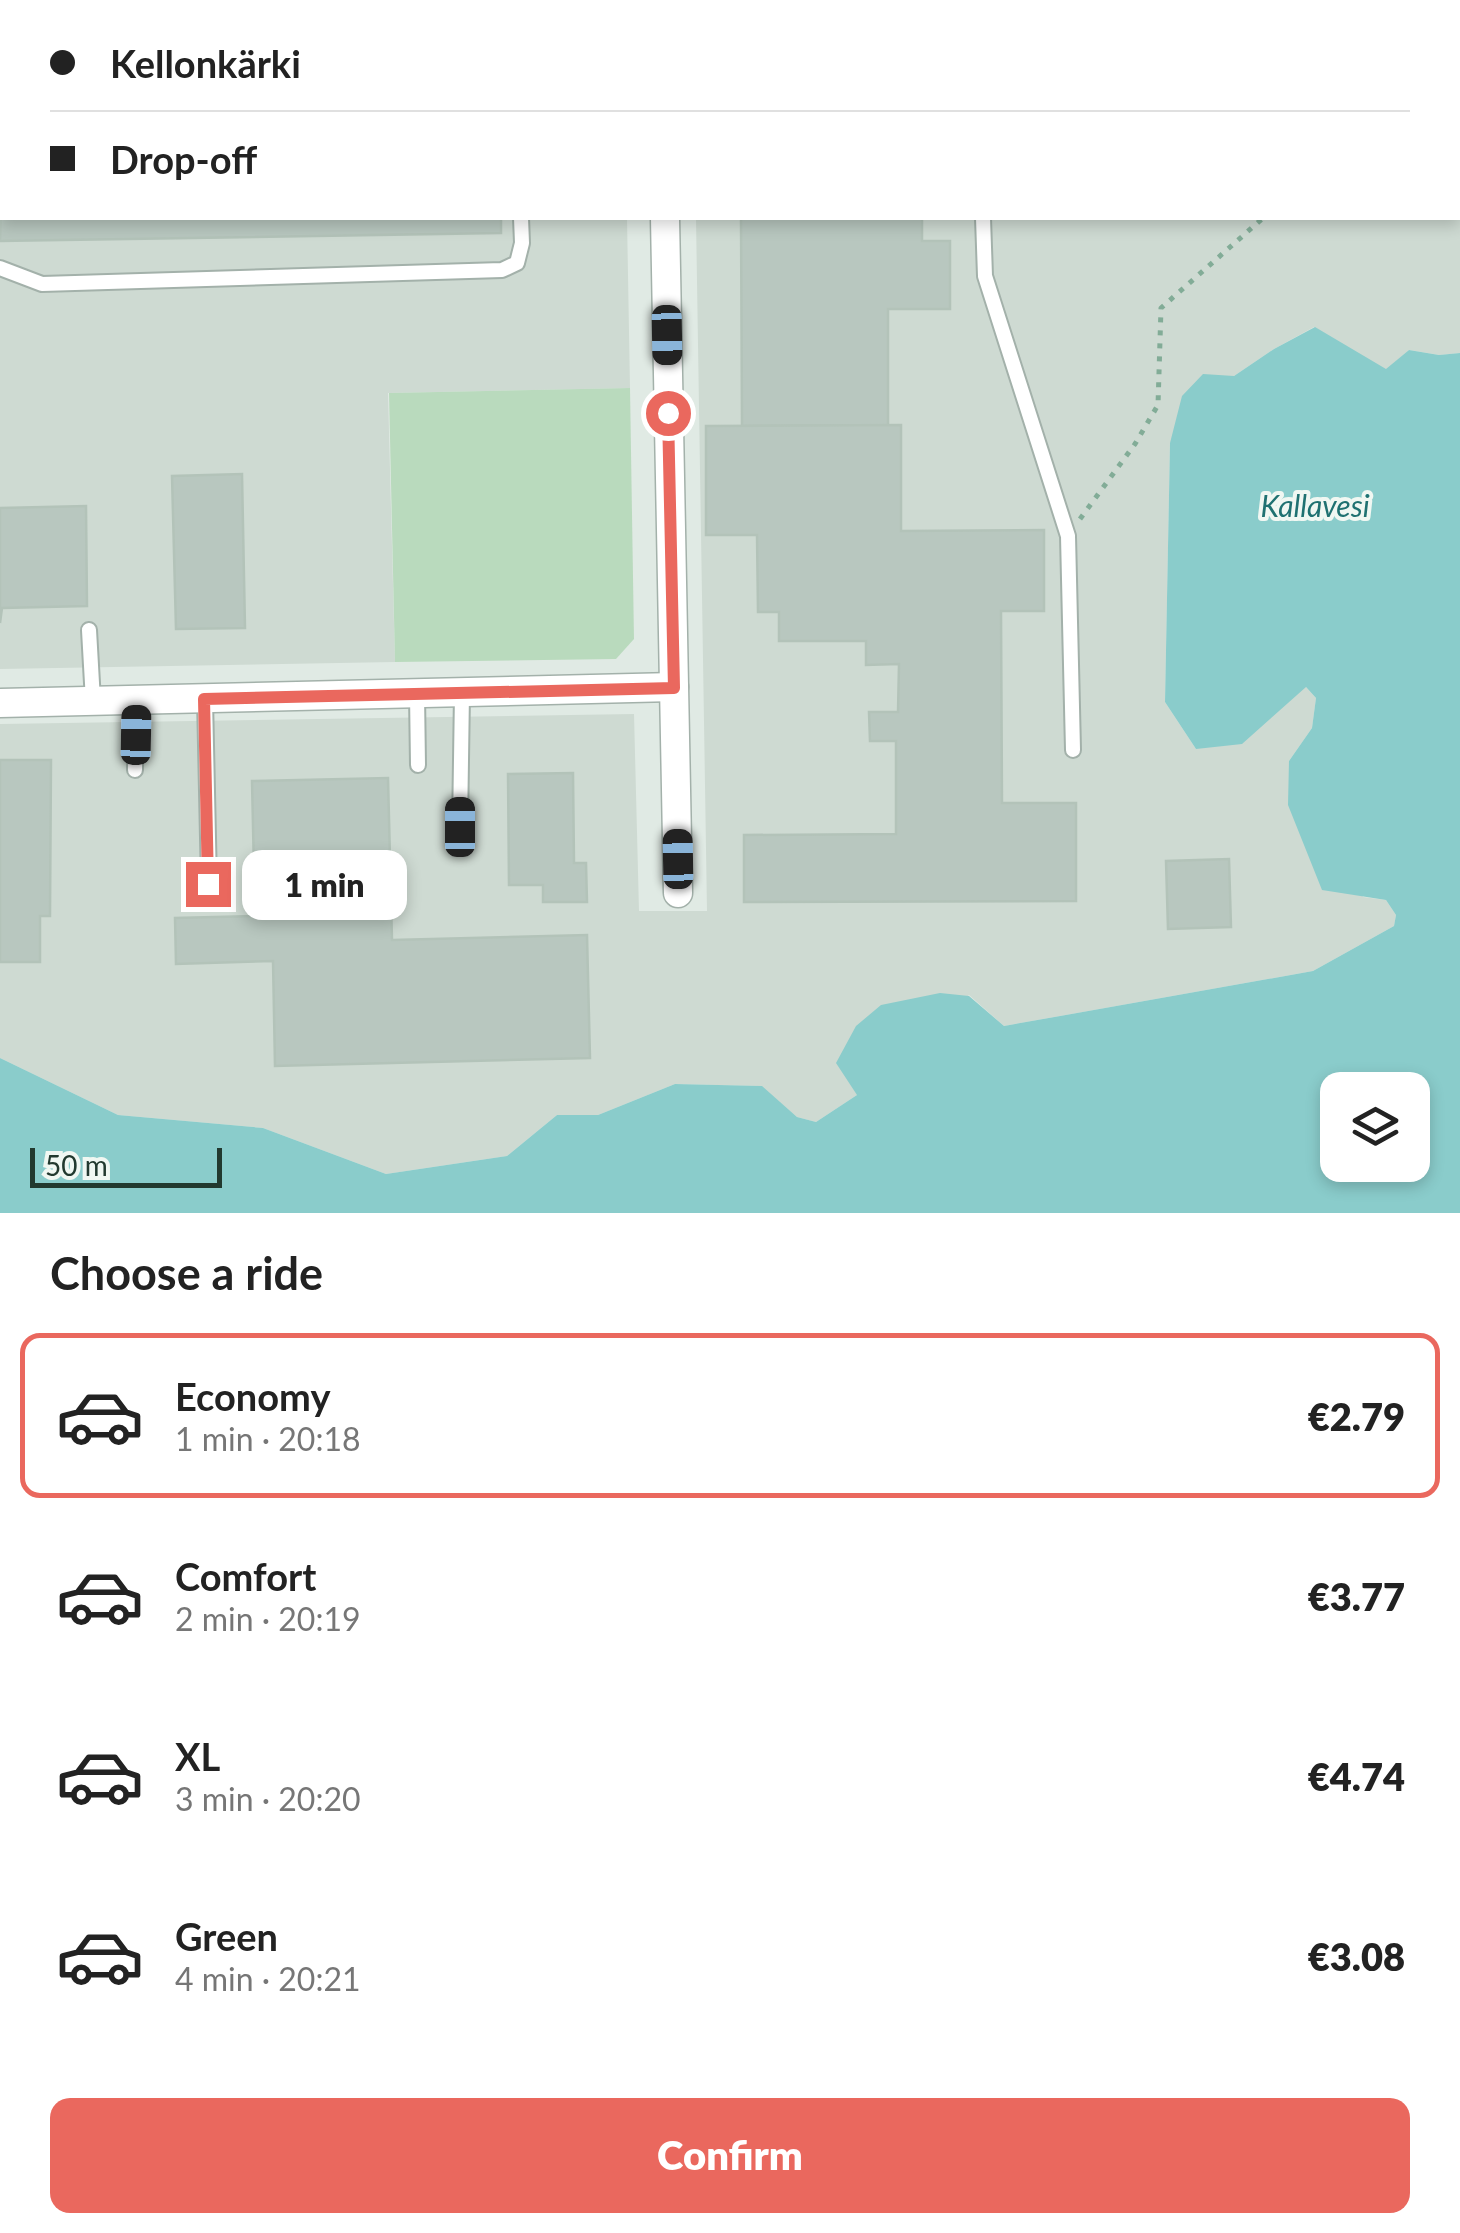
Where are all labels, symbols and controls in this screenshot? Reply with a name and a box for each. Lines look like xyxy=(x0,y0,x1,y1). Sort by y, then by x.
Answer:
text: Kellonkärki xyxy=(110,40,301,86)
text: Drop-off xyxy=(110,136,257,182)
car xyxy=(651,305,683,365)
route start xyxy=(646,391,691,436)
water label: Kallavesi xyxy=(1260,487,1370,523)
car xyxy=(120,705,152,765)
car xyxy=(445,797,475,857)
car xyxy=(662,829,694,889)
callout: 1 min xyxy=(243,849,408,919)
route end xyxy=(186,862,231,907)
text: 1 min xyxy=(285,865,364,904)
map controls xyxy=(1320,1072,1430,1182)
button: layers xyxy=(1320,1072,1430,1182)
scale bar xyxy=(30,1143,222,1188)
text: 50 m xyxy=(45,1148,108,1182)
text: Choose a ride xyxy=(50,1246,323,1300)
icon: car xyxy=(55,1371,145,1461)
text: Economy xyxy=(175,1373,330,1419)
text: €2.79 xyxy=(1308,1393,1405,1439)
text: 1 min · 20:18 xyxy=(175,1419,361,1458)
icon: car xyxy=(55,1551,145,1641)
text: Comfort xyxy=(175,1553,316,1599)
text: €3.77 xyxy=(1308,1573,1405,1619)
text: 2 min · 20:19 xyxy=(175,1599,361,1638)
icon: car xyxy=(55,1731,145,1821)
text: XL xyxy=(175,1733,220,1779)
text: €4.74 xyxy=(1308,1753,1405,1799)
text: 3 min · 20:20 xyxy=(175,1779,361,1818)
icon: car xyxy=(55,1911,145,2001)
text: Green xyxy=(175,1913,278,1959)
text: €3.08 xyxy=(1308,1933,1405,1979)
text: 4 min · 20:21 xyxy=(175,1959,361,1998)
button: Confirm xyxy=(50,2098,1410,2213)

